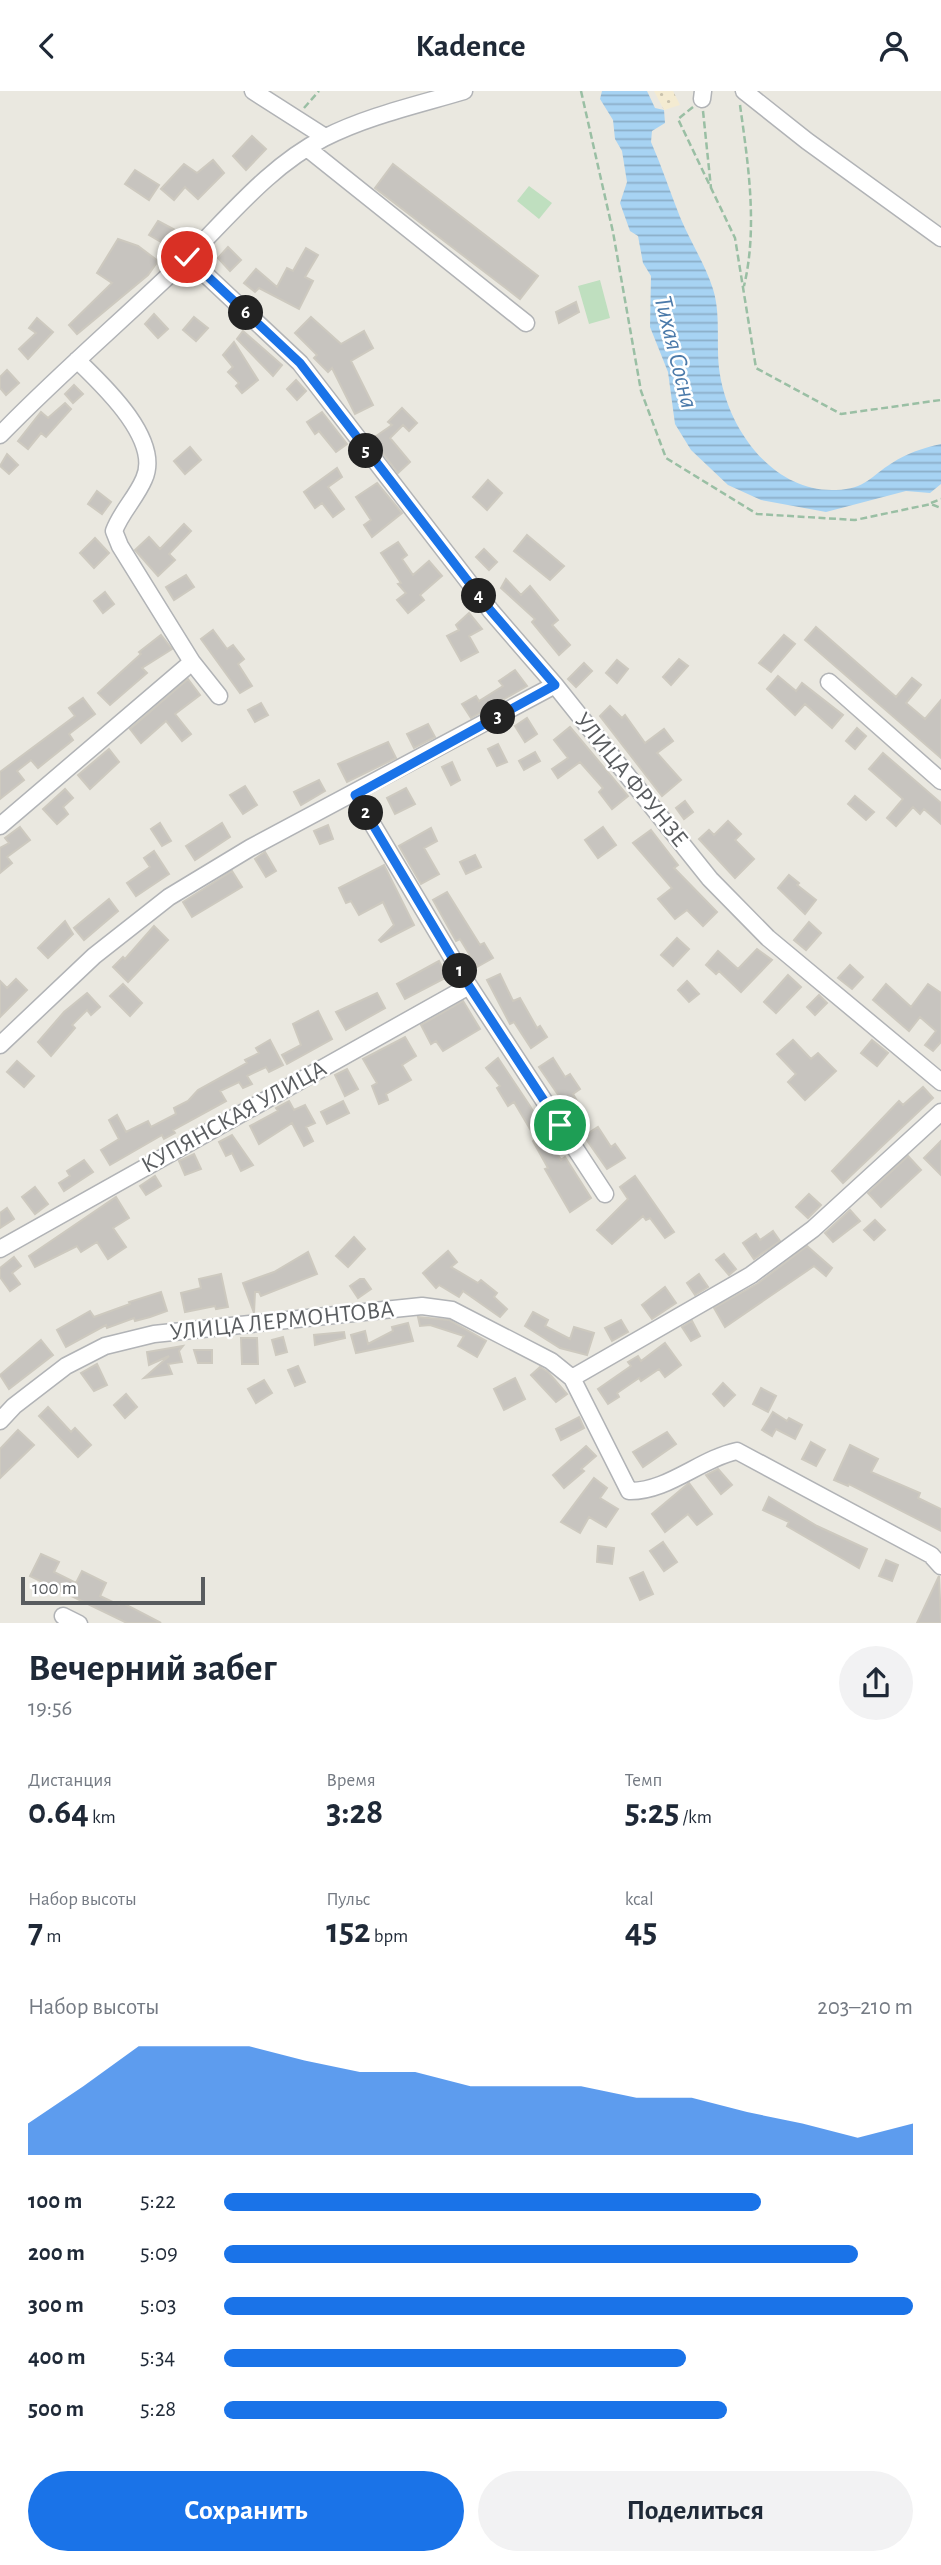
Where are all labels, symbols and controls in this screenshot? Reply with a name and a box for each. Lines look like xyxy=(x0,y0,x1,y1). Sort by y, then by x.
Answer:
icon: back xyxy=(28,27,66,65)
icon: person xyxy=(875,27,913,65)
text: Kadence xyxy=(415,30,526,62)
pin xyxy=(157,227,217,287)
icon: check xyxy=(168,238,206,276)
water label: Тихая Сосна xyxy=(649,293,703,411)
pin: 6 xyxy=(229,295,264,331)
text: 6 xyxy=(241,303,250,322)
pin: 5 xyxy=(348,433,384,469)
text: 5 xyxy=(361,441,370,460)
pin: 4 xyxy=(462,579,496,613)
text: 4 xyxy=(474,586,483,605)
pin: 3 xyxy=(480,699,516,735)
text: 3 xyxy=(493,707,502,726)
street label: УЛИЦА ФРУНЗЕ xyxy=(570,708,692,852)
pin: 2 xyxy=(348,795,384,831)
text: 2 xyxy=(361,803,370,822)
pin: 1 xyxy=(442,953,477,989)
text: 1 xyxy=(456,961,463,980)
street label: КУПЯНСКАЯ УЛИЦА xyxy=(138,1056,330,1178)
pin xyxy=(530,1095,590,1155)
icon: arrive xyxy=(541,1106,579,1144)
street label: УЛИЦА ЛЕРМОНТОВА xyxy=(169,1297,395,1345)
scale bar xyxy=(21,1575,205,1606)
text: 100 m xyxy=(32,1579,77,1598)
button: share xyxy=(839,1646,913,1720)
text: Вечерний забег xyxy=(28,1650,277,1688)
text: 19:56 xyxy=(28,1697,72,1720)
text: Дистанция xyxy=(28,1771,112,1790)
text: Время xyxy=(326,1771,376,1790)
text: Темп xyxy=(625,1771,663,1790)
text: 0.64 xyxy=(28,1795,89,1830)
text: 3:28 xyxy=(326,1795,383,1830)
text: 5:25 xyxy=(625,1795,679,1830)
text: km xyxy=(89,1808,116,1827)
text: /km xyxy=(679,1808,712,1827)
text: Набор высоты xyxy=(28,1890,137,1909)
text: Пульс xyxy=(326,1890,370,1909)
text: kcal xyxy=(625,1890,654,1909)
text: 7 xyxy=(28,1914,43,1949)
text: 152 xyxy=(326,1914,371,1949)
text: 45 xyxy=(625,1914,657,1949)
text: m xyxy=(43,1927,61,1946)
text: bpm xyxy=(371,1927,408,1946)
text: Набор высоты xyxy=(28,1996,160,2019)
text: 203–210 m xyxy=(817,1996,913,2019)
text: 100 m xyxy=(28,2190,82,2213)
text: 5:22 xyxy=(140,2190,176,2213)
text: 200 m xyxy=(28,2242,85,2265)
text: 5:09 xyxy=(140,2242,178,2265)
text: 300 m xyxy=(28,2294,84,2317)
text: 5:03 xyxy=(140,2294,177,2317)
text: 400 m xyxy=(28,2346,86,2369)
text: 5:34 xyxy=(140,2346,175,2369)
text: 500 m xyxy=(28,2398,84,2421)
text: 5:28 xyxy=(140,2398,176,2421)
button: Сохранить xyxy=(28,2471,464,2551)
button: Поделиться xyxy=(478,2471,913,2551)

